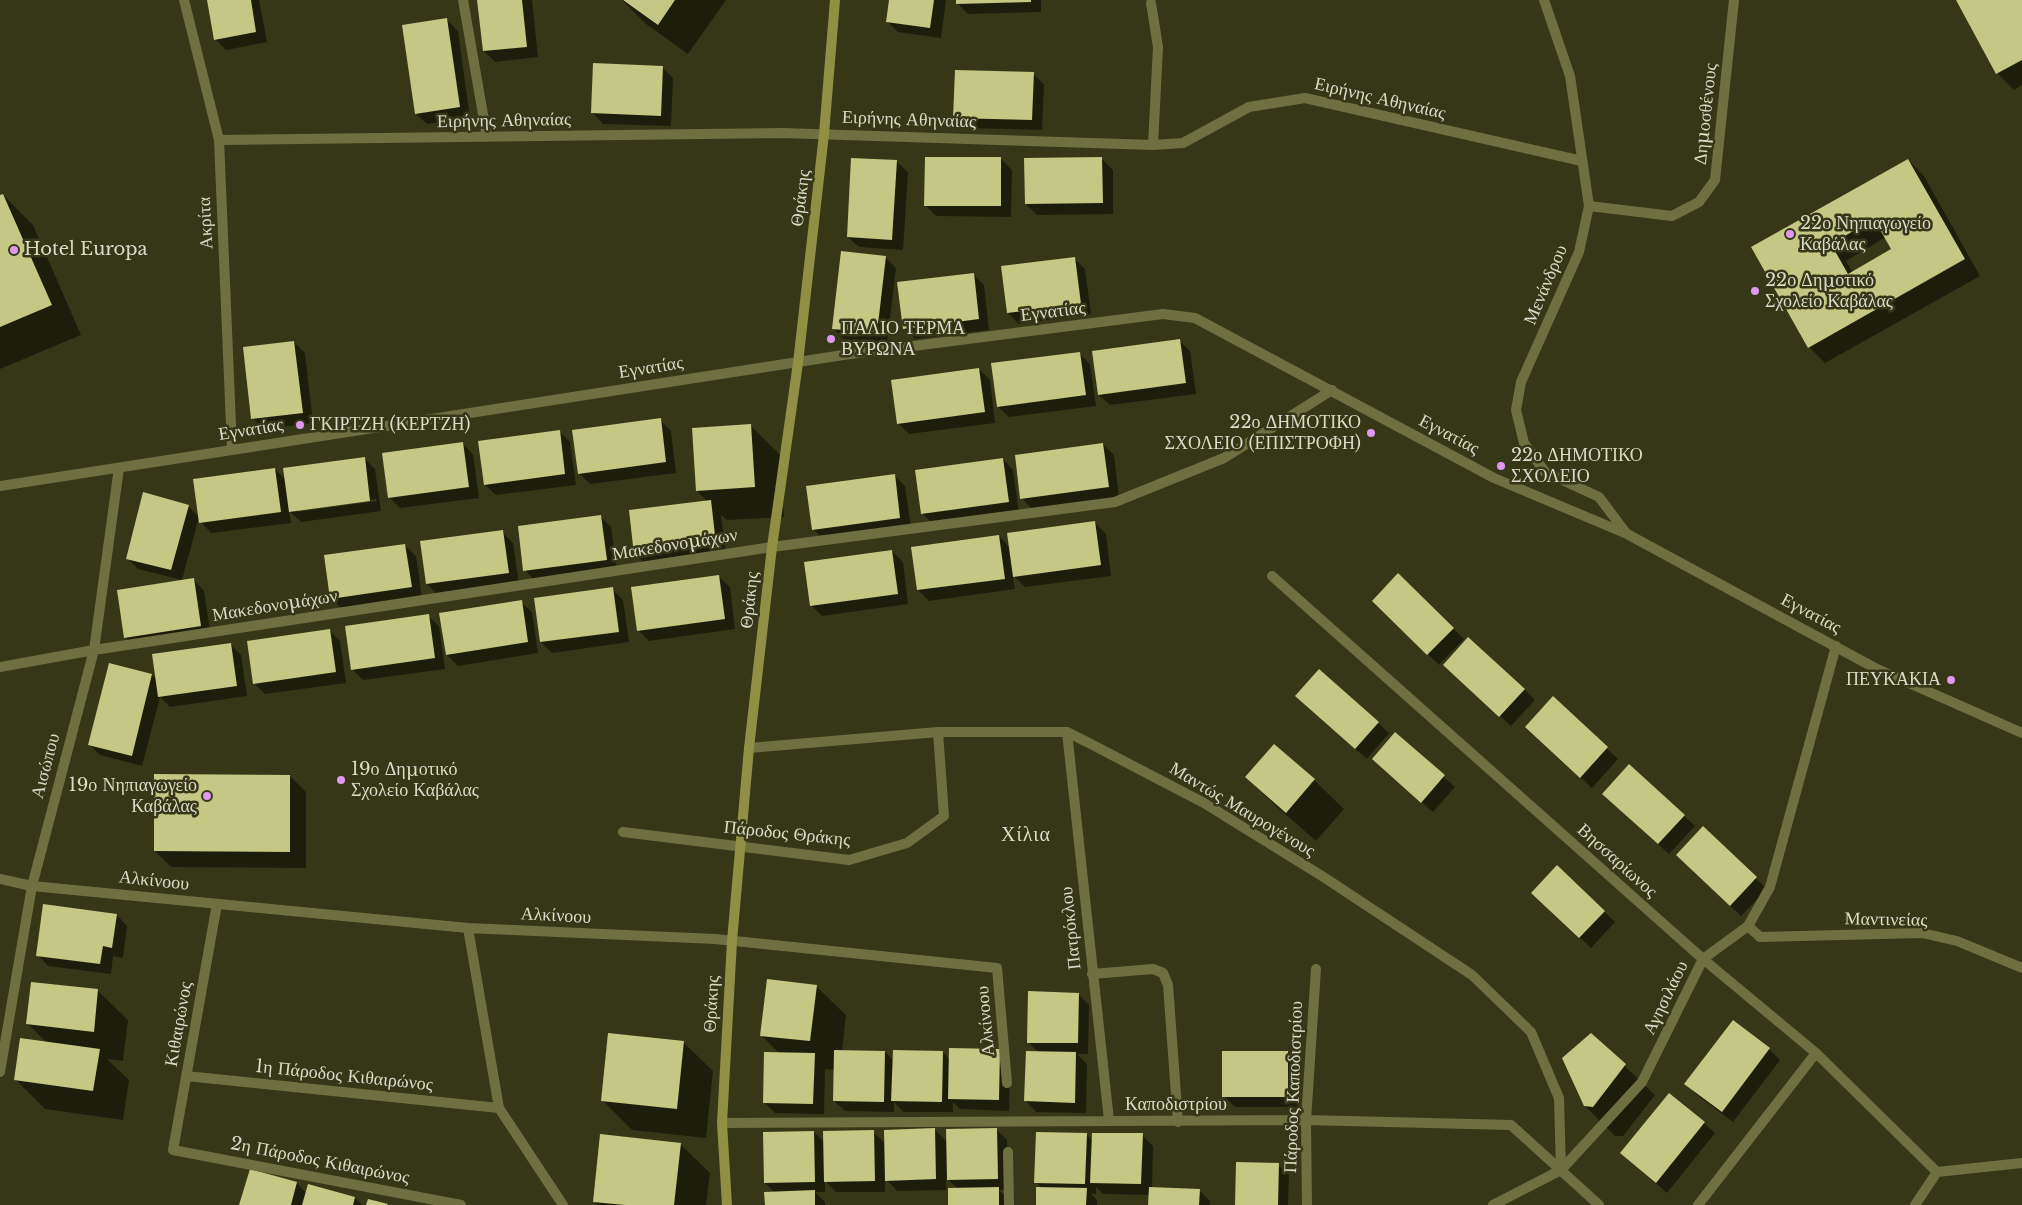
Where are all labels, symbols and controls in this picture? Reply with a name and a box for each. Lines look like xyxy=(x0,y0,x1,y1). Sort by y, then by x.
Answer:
street label: Δημοσθένους xyxy=(1690,62,1722,166)
street label: Ειρήνης Αθηναίας xyxy=(1312,73,1448,125)
street label: Ειρήνης Αθηναίας xyxy=(842,107,976,133)
street label: Ειρήνης Αθηναίας xyxy=(437,109,571,133)
street label: Θράκης xyxy=(787,168,815,228)
street label: Ακρίτα xyxy=(194,196,218,250)
place label: 22ο Νηπιαγωγείο Καβάλας xyxy=(1800,213,1931,255)
marker: 22ο Νηπιαγωγείο Καβάλας xyxy=(1784,228,1796,240)
place label: Hotel Europa xyxy=(24,239,148,261)
street label: Μενάνδρου xyxy=(1520,242,1572,328)
marker: Hotel Europa xyxy=(8,244,20,256)
place label: 22ο Δημοτικό Σχολείο Καβάλας xyxy=(1765,270,1893,312)
marker: 22ο Δημοτικό Σχολείο Καβάλας xyxy=(1749,285,1761,297)
street label: Εγνατίας xyxy=(1019,297,1087,327)
place label: ΠΑΛΙΟ ΤΕΡΜΑ ΒΥΡΩΝΑ xyxy=(841,318,965,360)
marker: ΠΑΛΙΟ ΤΕΡΜΑ ΒΥΡΩΝΑ xyxy=(825,333,837,345)
street label: Εγνατίας xyxy=(617,352,685,384)
street label: Εγνατίας xyxy=(1415,410,1483,460)
place label: 22ο ΔΗΜΟΤΙΚΟ ΣΧΟΛΕΙΟ (ΕΠΙΣΤΡΟΦΗ) xyxy=(1165,412,1361,454)
street label: Εγνατίας xyxy=(217,414,285,446)
place label: ΓΚΙΡΤΖΗ (ΚΕΡΤΖΗ) xyxy=(310,414,471,436)
marker: ΓΚΙΡΤΖΗ (ΚΕΡΤΖΗ) xyxy=(294,419,306,431)
marker: 22ο ΔΗΜΟΤΙΚΟ ΣΧΟΛΕΙΟ (ΕΠΙΣΤΡΟΦΗ) xyxy=(1365,427,1377,439)
place label: 22ο ΔΗΜΟΤΙΚΟ ΣΧΟΛΕΙΟ xyxy=(1511,445,1643,488)
marker: 22ο ΔΗΜΟΤΙΚΟ ΣΧΟΛΕΙΟ xyxy=(1495,460,1507,472)
street label: Μακεδονομάχων xyxy=(611,524,739,566)
street label: Θράκης xyxy=(736,571,764,629)
street label: Μακεδονομάχων xyxy=(211,585,339,627)
street label: Εγνατίας xyxy=(1777,589,1845,639)
place label: ΠΕΥΚΑΚΙΑ xyxy=(1846,669,1941,691)
marker: ΠΕΥΚΑΚΙΑ xyxy=(1945,674,1957,686)
street label: Αισώπου xyxy=(27,731,65,801)
street label: Μαντώς Μαυρογένους xyxy=(1165,758,1319,862)
place label: 19ο Δημοτικό Σχολείο Καβάλας xyxy=(351,759,479,802)
marker: 19ο Δημοτικό Σχολείο Καβάλας xyxy=(335,774,347,786)
place label: 19ο Νηπιαγωγείο Καβάλας xyxy=(69,775,197,818)
marker: 19ο Νηπιαγωγείο Καβάλας xyxy=(201,790,213,802)
street label: Πάροδος Θράκης xyxy=(723,817,851,851)
street label: Βησσαρίωνος xyxy=(1573,819,1661,903)
district label: Χίλια xyxy=(1000,823,1052,847)
street label: Αλκίνοου xyxy=(118,867,190,895)
street label: Πατρόκλου xyxy=(1056,885,1086,971)
street label: Αλκίνοου xyxy=(520,903,592,929)
street label: Μαντινείας xyxy=(1844,908,1928,932)
street label: Αγησιλάου xyxy=(1639,957,1693,1039)
street label: Θράκης xyxy=(700,975,724,1033)
street label: Κιθαιρώνος xyxy=(161,980,197,1068)
street label: Αλκίνοου xyxy=(972,985,1000,1057)
street label: Πάροδος Καποδιστρίου xyxy=(1280,1001,1308,1173)
street label: 1η Πάροδος Κιθαιρώνος xyxy=(254,1056,434,1096)
street label: Καποδιστρίου xyxy=(1125,1094,1227,1116)
street label: 2η Πάροδος Κιθαιρώνος xyxy=(229,1133,411,1189)

